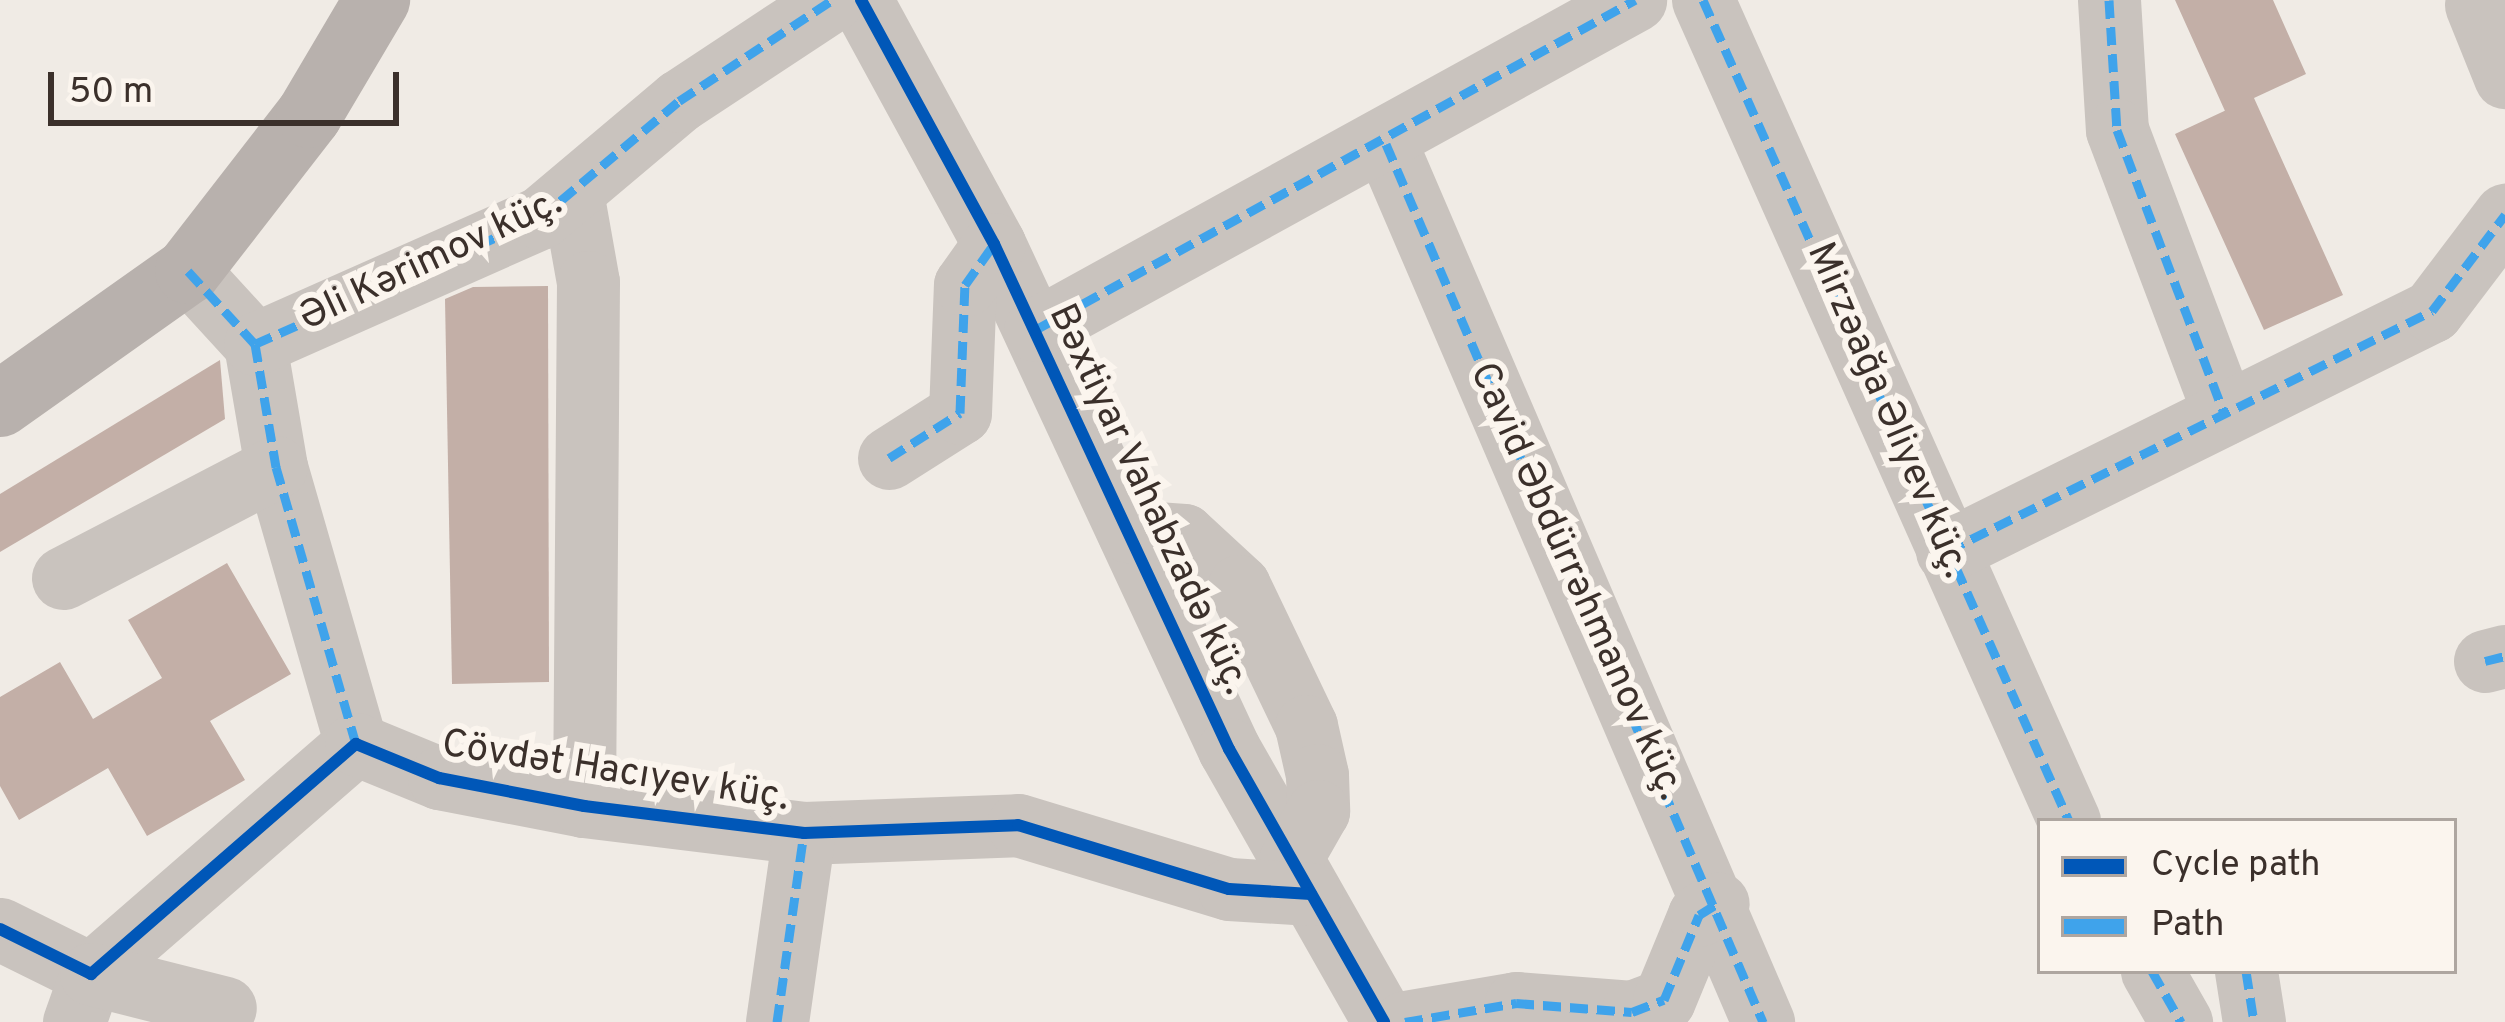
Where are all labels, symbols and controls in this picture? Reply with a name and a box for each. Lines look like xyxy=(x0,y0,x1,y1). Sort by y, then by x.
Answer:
scale bar xyxy=(54,48,405,122)
text: 50 m xyxy=(69,70,153,116)
street label: Əli Kərimov küç. xyxy=(292,181,570,343)
street label: Mirzəağa Əliyev küç. xyxy=(1794,237,1978,585)
street label: Bəxtiyar Vahabzadə küç. xyxy=(1036,297,1258,703)
street label: Cavid Əbdürrəhmanov küç. xyxy=(1457,356,1693,808)
street label: Cövdət Hacıyev küç. xyxy=(438,722,792,824)
legend xyxy=(2037,818,2457,974)
text: Cycle path xyxy=(2151,843,2321,889)
text: Path xyxy=(2151,903,2225,949)

